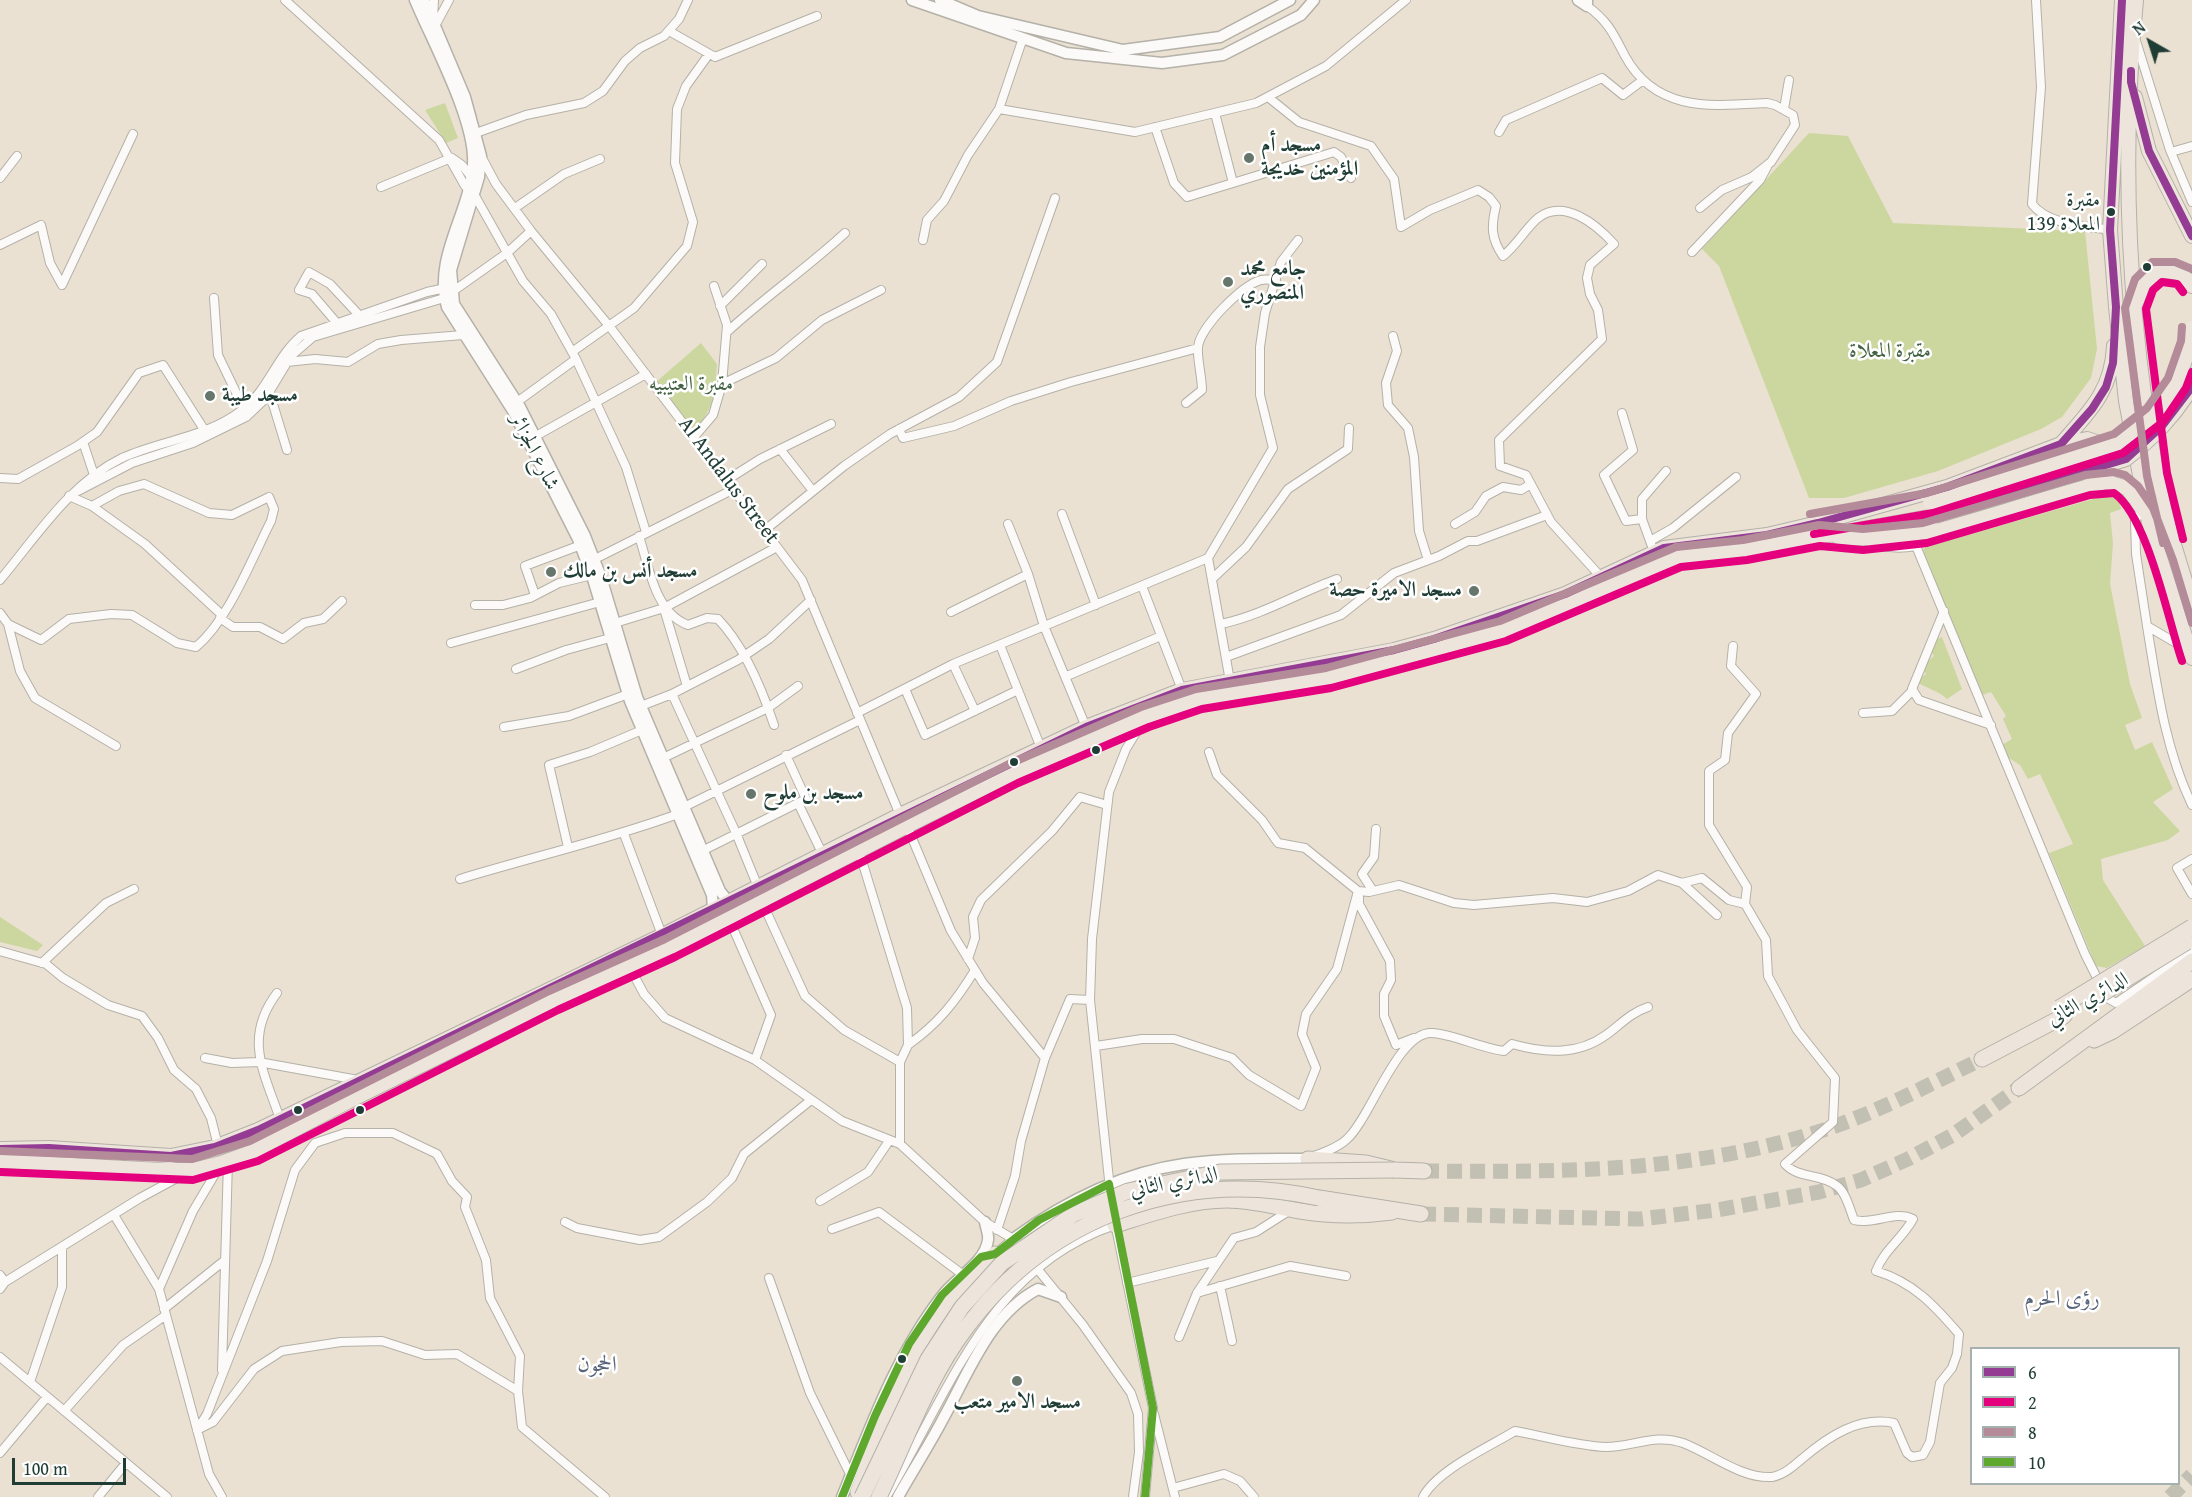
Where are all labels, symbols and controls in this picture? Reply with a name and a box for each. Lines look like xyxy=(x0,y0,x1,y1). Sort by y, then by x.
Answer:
north arrow xyxy=(2120,12,2180,72)
text: N xyxy=(2127,15,2150,41)
place label: مسجد أم المؤمنين خديجة xyxy=(1261,133,1358,183)
marker: مسجد أم المؤمنين خديجة xyxy=(1242,151,1256,165)
place label: مقبرة المعلاة 139 xyxy=(2027,189,2100,236)
marker: مقبرة المعلاة 139 xyxy=(2105,206,2117,218)
place label: جامع محمد المنصوري xyxy=(1240,257,1306,307)
unlabelled marker xyxy=(2141,261,2153,273)
marker: جامع محمد المنصوري xyxy=(1221,275,1235,289)
park label: مقبرة المعلاة xyxy=(1849,339,1931,365)
park label: مقبرة العتيبيه xyxy=(649,372,733,398)
place label: مسجد طيبة xyxy=(222,383,298,409)
marker: مسجد طيبة xyxy=(203,389,217,403)
street label: شارع الجزائر xyxy=(504,409,564,495)
street label: Al Andalus Street xyxy=(672,413,784,549)
place label: مسجد أنس بن مالك xyxy=(563,559,698,585)
marker: مسجد أنس بن مالك xyxy=(544,565,558,579)
place label: مسجد الاميرة حصة xyxy=(1329,578,1462,604)
marker: مسجد الاميرة حصة xyxy=(1467,584,1481,598)
unlabelled marker xyxy=(1090,744,1102,756)
unlabelled marker xyxy=(1008,756,1020,768)
place label: مسجد بن ملوح xyxy=(763,781,863,807)
marker: مسجد بن ملوح xyxy=(744,787,758,801)
street label: الدائري الثاني xyxy=(2043,967,2133,1033)
unlabelled marker xyxy=(292,1104,304,1116)
unlabelled marker xyxy=(354,1104,366,1116)
street label: الدائري الثاني xyxy=(1128,1162,1220,1204)
district label: رؤى الحرم xyxy=(2024,1286,2100,1312)
legend xyxy=(1970,1347,2180,1485)
district label: الحجون xyxy=(577,1352,617,1378)
unlabelled marker xyxy=(896,1353,908,1365)
text: 6 xyxy=(2028,1359,2037,1386)
marker: مسجد الامير متعب xyxy=(1010,1374,1024,1388)
text: 2 xyxy=(2028,1389,2037,1416)
place label: مسجد الامير متعب xyxy=(953,1390,1081,1416)
text: 8 xyxy=(2028,1419,2037,1446)
scale bar xyxy=(15,1446,129,1484)
text: 10 xyxy=(2028,1449,2045,1476)
text: 100 m xyxy=(23,1455,68,1482)

